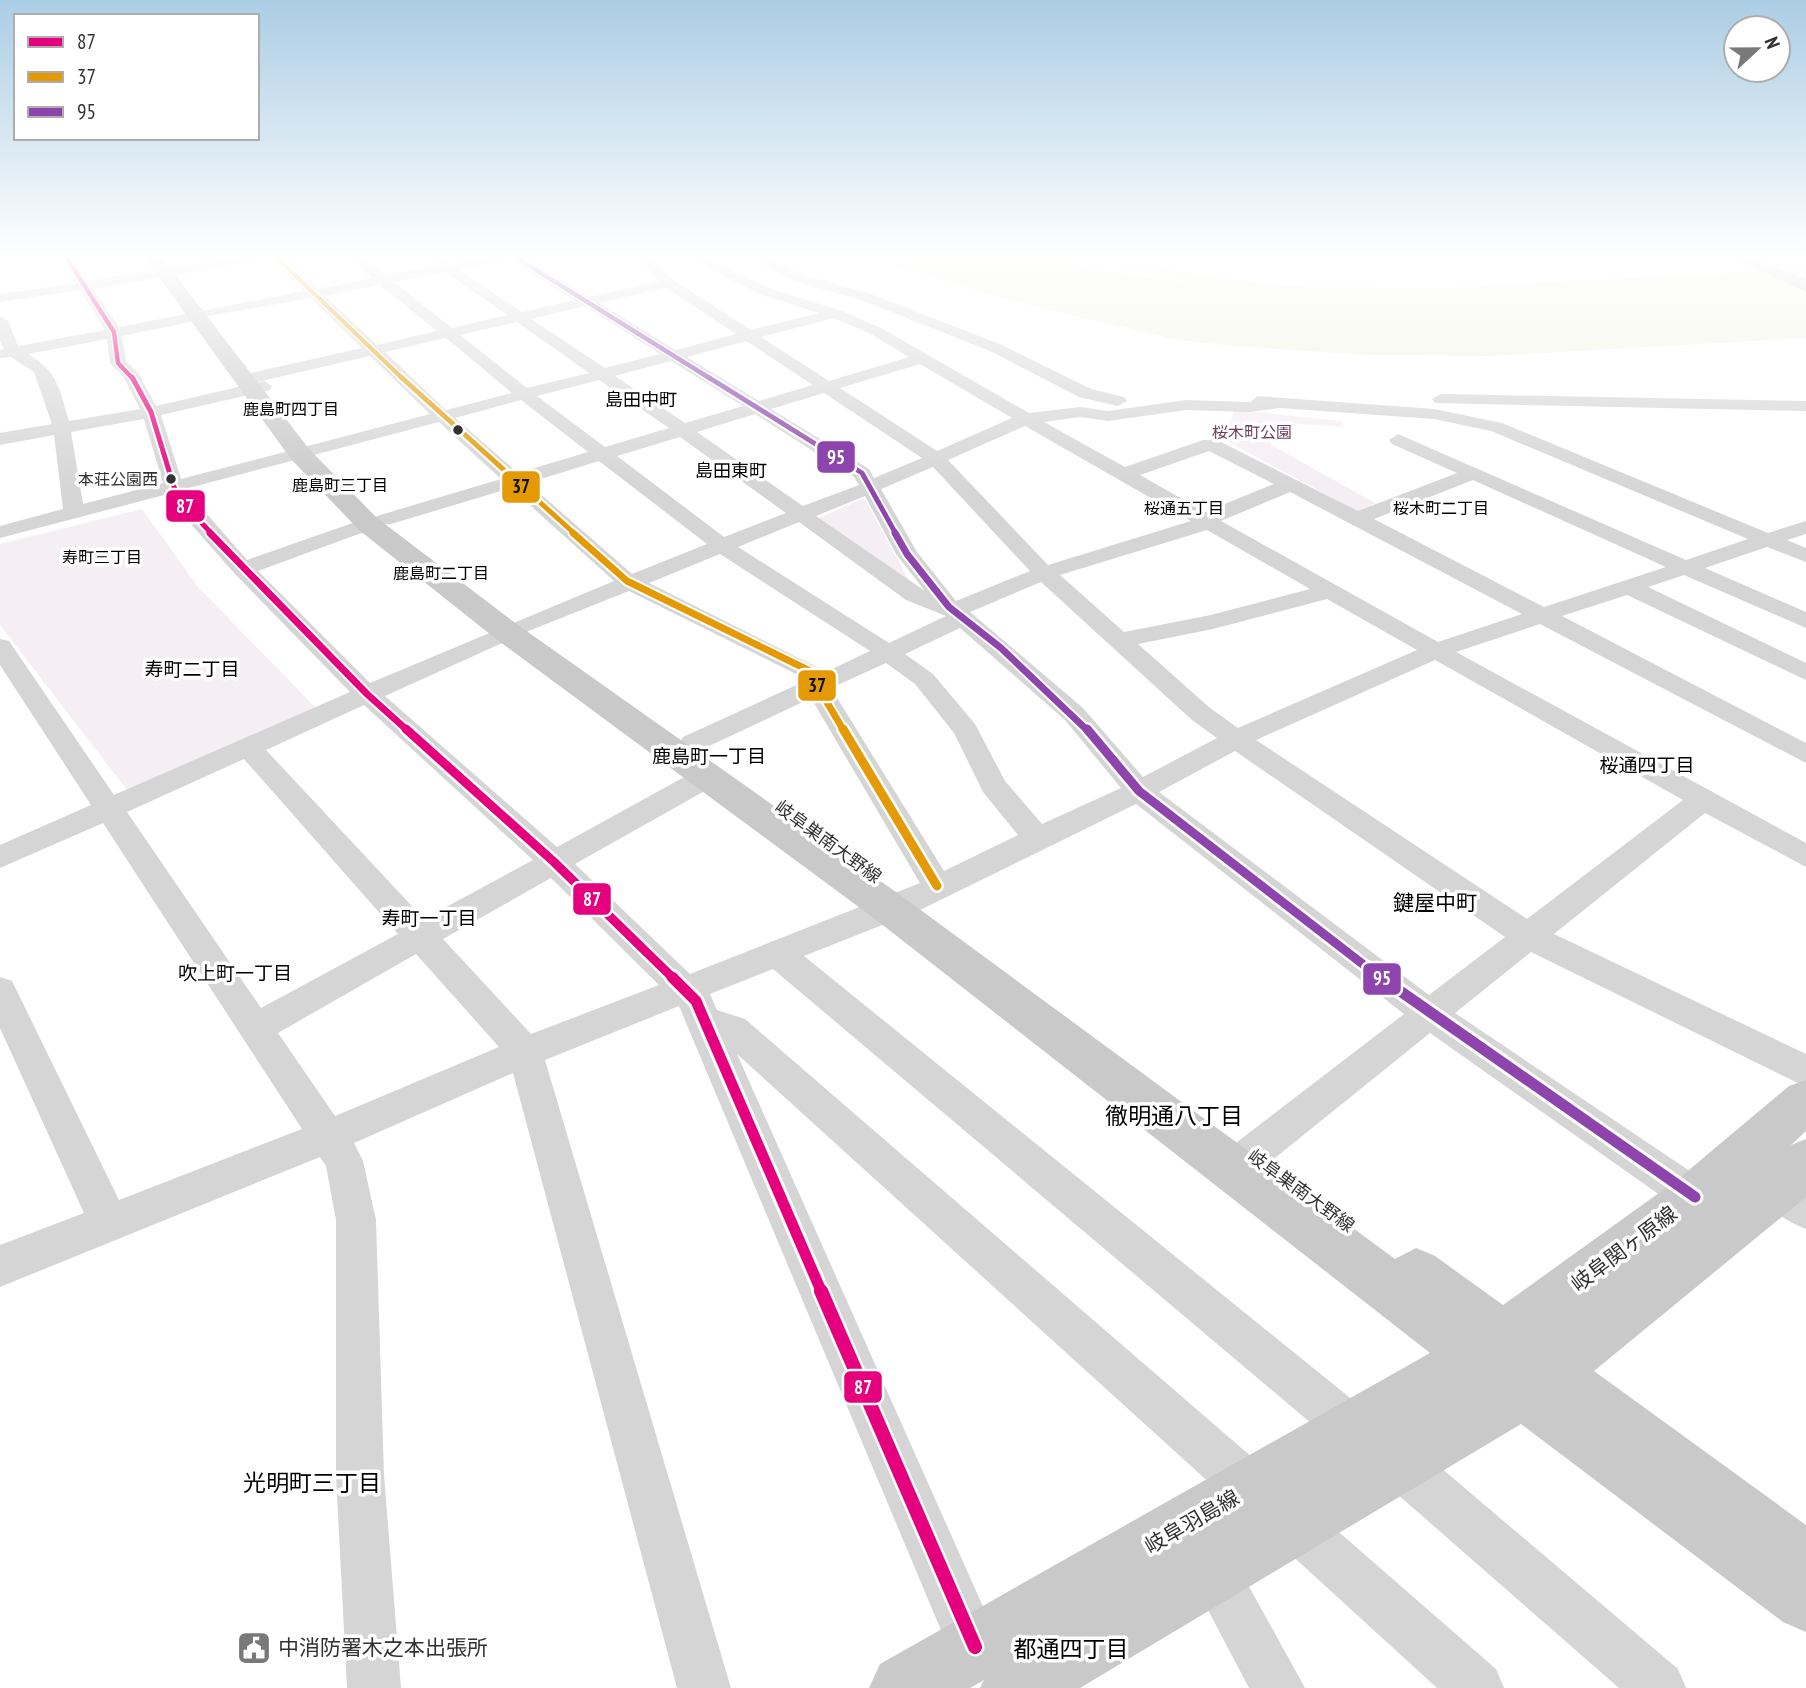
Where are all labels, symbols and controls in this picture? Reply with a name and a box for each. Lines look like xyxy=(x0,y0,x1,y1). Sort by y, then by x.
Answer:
legend xyxy=(14,14,259,140)
north arrow xyxy=(1722,14,1792,84)
text: 87 xyxy=(77,28,96,55)
text: N xyxy=(1760,33,1786,52)
text: 37 xyxy=(77,63,96,90)
text: 95 xyxy=(77,98,96,125)
district label: 島田中町 xyxy=(605,388,677,411)
district label: 鹿島町四丁目 xyxy=(243,399,339,419)
park label: 桜木町公園 xyxy=(1212,422,1292,442)
unlabelled marker xyxy=(451,423,465,437)
line badge: 95 xyxy=(816,440,856,474)
text: 95 xyxy=(827,445,845,469)
district label: 島田東町 xyxy=(695,459,767,482)
place label: 本荘公園西 xyxy=(78,469,158,489)
line badge: 37 xyxy=(501,470,541,504)
marker: 本荘公園西 xyxy=(164,472,178,486)
text: 37 xyxy=(512,474,530,498)
district label: 鹿島町三丁目 xyxy=(292,475,388,495)
line badge: 87 xyxy=(165,489,206,523)
text: 87 xyxy=(176,494,194,518)
district label: 桜通五丁目 xyxy=(1144,498,1224,518)
district label: 桜木町二丁目 xyxy=(1393,498,1489,518)
district label: 寿町三丁目 xyxy=(62,547,142,567)
district label: 鹿島町二丁目 xyxy=(393,563,489,583)
district label: 寿町二丁目 xyxy=(144,657,240,681)
line badge: 37 xyxy=(797,669,837,702)
text: 37 xyxy=(808,673,826,697)
district label: 鹿島町一丁目 xyxy=(652,744,766,768)
district label: 桜通四丁目 xyxy=(1599,753,1695,777)
street label: 岐阜巣南大野線 xyxy=(771,795,886,888)
line badge: 87 xyxy=(572,882,612,916)
text: 87 xyxy=(583,887,601,911)
district label: 鍵屋中町 xyxy=(1393,889,1477,916)
district label: 寿町一丁目 xyxy=(381,906,477,930)
district label: 吹上町一丁目 xyxy=(178,961,292,985)
line badge: 95 xyxy=(1362,962,1402,996)
text: 95 xyxy=(1373,966,1391,990)
district label: 徹明通八丁目 xyxy=(1105,1101,1243,1130)
street label: 岐阜巣南大野線 xyxy=(1244,1144,1359,1237)
street label: 岐阜関ヶ原線 xyxy=(1565,1200,1682,1297)
line badge: 87 xyxy=(843,1370,883,1404)
text: 87 xyxy=(854,1375,872,1399)
district label: 光明町三丁目 xyxy=(243,1468,381,1497)
street label: 岐阜羽島線 xyxy=(1140,1484,1244,1560)
public building icon: 中消防署木之本出張所 xyxy=(235,1629,273,1667)
place label: 中消防署木之本出張所 xyxy=(278,1634,488,1661)
district label: 都通四丁目 xyxy=(1014,1634,1129,1663)

